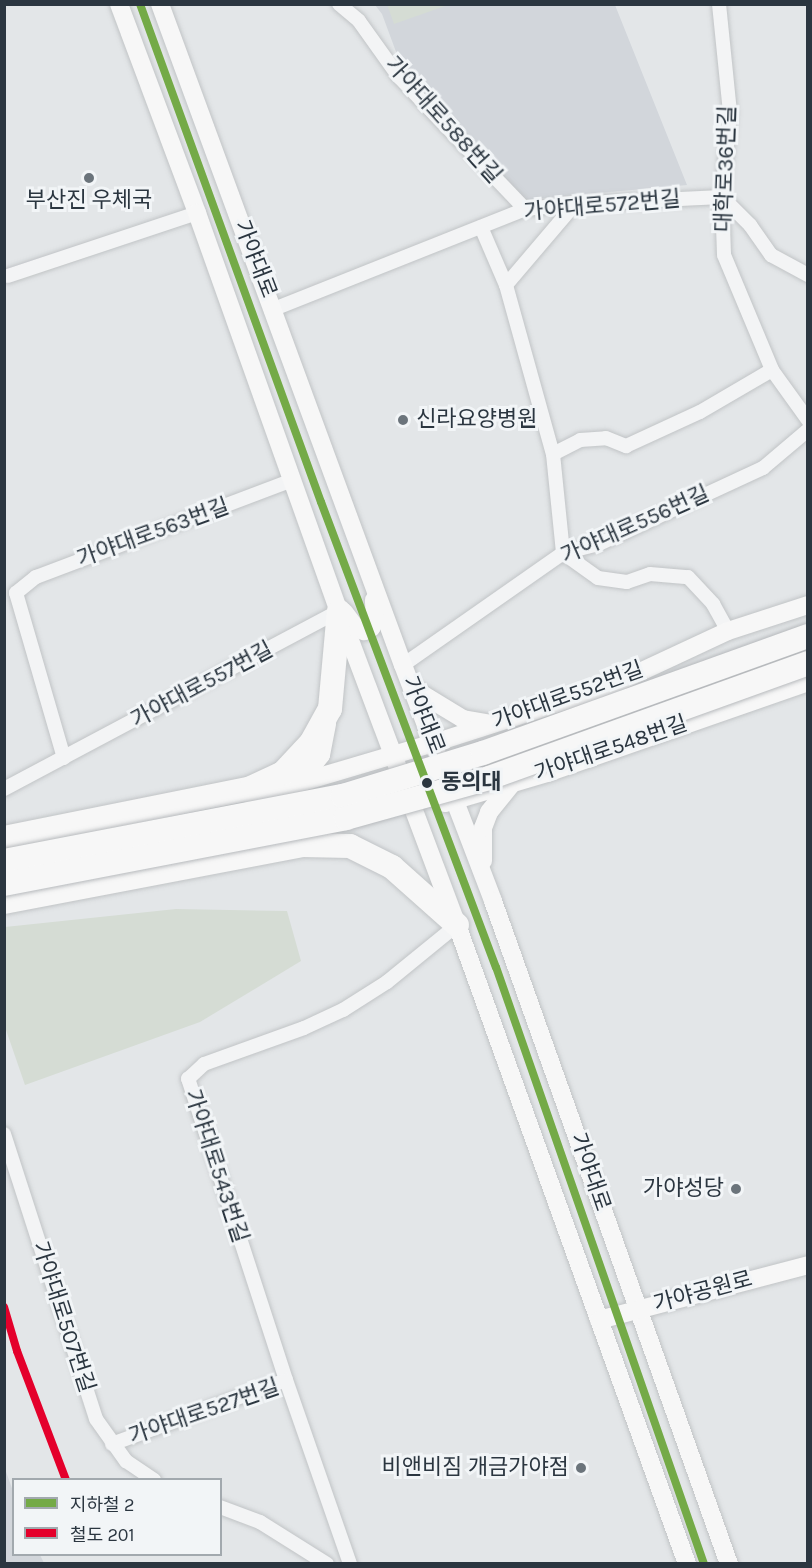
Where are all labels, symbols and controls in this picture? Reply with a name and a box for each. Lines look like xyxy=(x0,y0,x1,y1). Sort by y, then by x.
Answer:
street label: 가야대로588번길 xyxy=(379,51,507,189)
street label: 대학로36번길 xyxy=(711,105,741,233)
marker: 부산진 우체국 xyxy=(82,171,96,185)
street label: 가야대로572번길 xyxy=(523,186,681,226)
place label: 부산진 우체국 xyxy=(26,188,152,214)
street label: 가야대로 xyxy=(228,216,282,302)
place label: 신라요양병원 xyxy=(416,407,537,433)
marker: 신라요양병원 xyxy=(394,411,412,429)
street label: 가야대로556번길 xyxy=(557,481,713,569)
street label: 가야대로563번길 xyxy=(74,493,232,573)
street label: 가야대로557번길 xyxy=(127,637,277,733)
street label: 가야대로552번길 xyxy=(489,656,647,736)
street label: 가야대로 xyxy=(396,672,450,758)
street label: 가야대로548번길 xyxy=(531,711,691,787)
place label: 동의대 xyxy=(441,770,502,796)
marker: 동의대 xyxy=(418,774,436,792)
street label: 가야대로543번길 xyxy=(179,1086,253,1246)
street label: 가야대로 xyxy=(564,1129,616,1215)
place label: 가야성당 xyxy=(643,1176,724,1202)
marker: 가야성당 xyxy=(729,1182,743,1196)
street label: 가야대로507번길 xyxy=(26,1238,100,1396)
street label: 가야공원로 xyxy=(651,1266,755,1318)
street label: 가야대로527번길 xyxy=(126,1374,282,1450)
place label: 비앤비짐 개금가야점 xyxy=(382,1455,569,1481)
marker: 비앤비짐 개금가야점 xyxy=(574,1461,588,1475)
legend xyxy=(12,1478,222,1556)
text: 지하철 2 xyxy=(70,1494,134,1516)
text: 철도 201 xyxy=(70,1524,134,1546)

